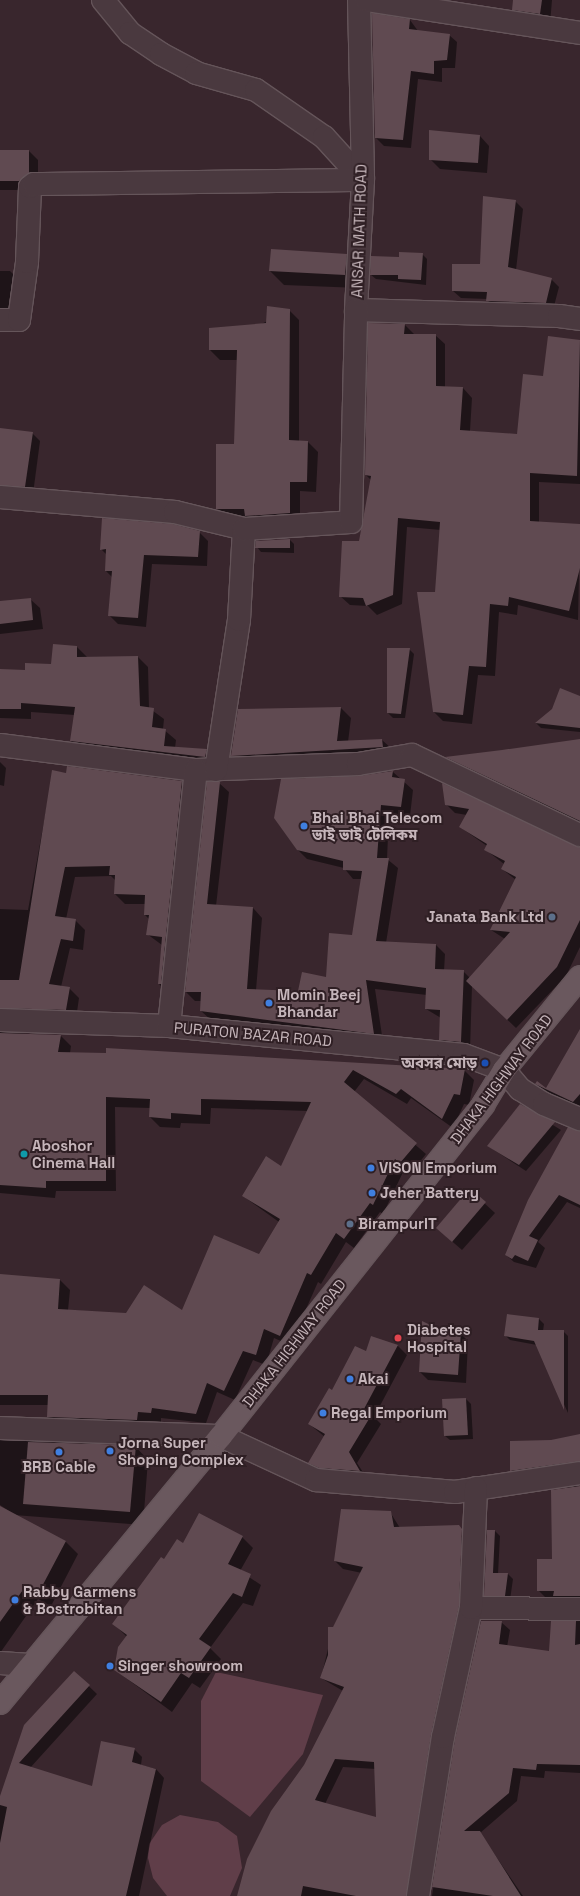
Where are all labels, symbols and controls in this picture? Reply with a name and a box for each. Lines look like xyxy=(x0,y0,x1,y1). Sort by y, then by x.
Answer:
street label: ANSAR MATH ROAD xyxy=(348,164,370,298)
place label: Bhai Bhai Telecom ভাই ভাই টেলিকম xyxy=(312,808,443,843)
marker: Bhai Bhai Telecom ভাই ভাই টেলিকম xyxy=(299,821,309,831)
place label: Janata Bank Ltd xyxy=(426,908,544,926)
marker: Janata Bank Ltd xyxy=(547,912,557,922)
place label: Momin Beej Bhandar xyxy=(277,985,361,1020)
marker: Momin Beej Bhandar xyxy=(264,998,274,1008)
street label: DHAKA HIGHWAY ROAD xyxy=(446,1011,556,1147)
street label: PURATON BAZAR ROAD xyxy=(173,1018,333,1050)
place label: অবসর মোড় xyxy=(401,1054,477,1072)
marker: অবসর মোড় xyxy=(480,1058,490,1068)
place label: Aboshor Cinema Hall xyxy=(32,1136,115,1171)
marker: Aboshor Cinema Hall xyxy=(19,1149,29,1159)
place label: VISON Emporium xyxy=(379,1159,497,1177)
marker: VISON Emporium xyxy=(366,1163,376,1173)
place label: Jeher Battery xyxy=(380,1184,479,1202)
marker: Jeher Battery xyxy=(367,1188,377,1198)
place label: BirampurIT xyxy=(358,1215,437,1233)
marker: BirampurIT xyxy=(345,1219,355,1229)
street label: DHAKA HIGHWAY ROAD xyxy=(238,1275,350,1411)
place label: Diabetes Hospital xyxy=(407,1320,471,1355)
marker: Diabetes Hospital xyxy=(392,1332,404,1344)
place label: Akai xyxy=(358,1370,388,1388)
marker: Akai xyxy=(345,1374,355,1384)
place label: Regal Emporium xyxy=(331,1404,447,1422)
marker: Regal Emporium xyxy=(318,1408,328,1418)
place label: Jorna Super Shoping Complex xyxy=(118,1433,244,1468)
marker: Jorna Super Shoping Complex xyxy=(105,1446,115,1456)
marker: BRB Cable xyxy=(54,1447,64,1457)
place label: BRB Cable xyxy=(22,1458,96,1476)
place label: Rabby Garmens & Bostrobitan xyxy=(23,1582,136,1617)
marker: Rabby Garmens & Bostrobitan xyxy=(10,1595,20,1605)
place label: Singer showroom xyxy=(118,1657,243,1675)
marker: Singer showroom xyxy=(105,1661,115,1671)

